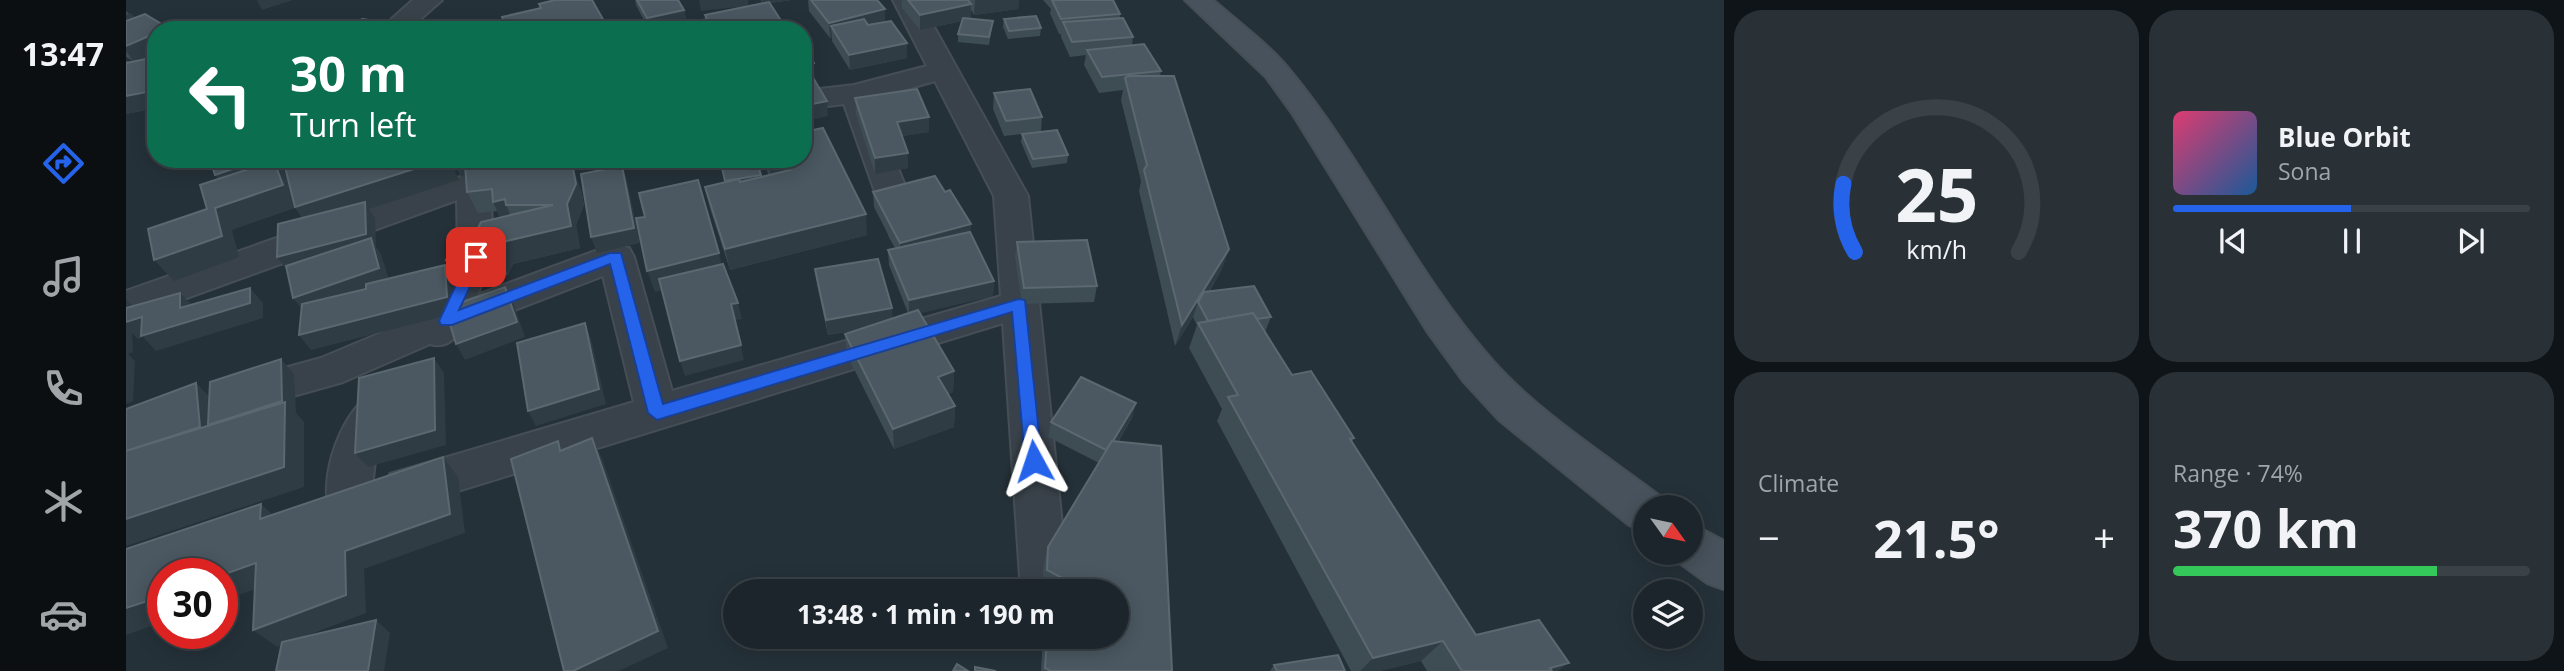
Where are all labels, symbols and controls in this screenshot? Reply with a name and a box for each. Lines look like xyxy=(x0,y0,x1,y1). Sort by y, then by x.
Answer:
text: 13:47 xyxy=(22,32,104,75)
text: 30 m xyxy=(290,40,407,106)
icon: left xyxy=(175,49,266,140)
text: Turn left xyxy=(290,103,416,146)
text: Blue Orbit xyxy=(2278,119,2411,155)
icon: directions xyxy=(39,139,88,188)
text: 25 xyxy=(1895,144,1978,243)
text: Sona xyxy=(2278,155,2331,187)
icon: previous xyxy=(2214,222,2252,260)
icon: pause xyxy=(2333,222,2371,260)
icon: next xyxy=(2452,222,2490,260)
pin xyxy=(446,227,506,287)
text: km/h xyxy=(1906,232,1967,266)
icon: arrive xyxy=(457,238,495,276)
icon: music xyxy=(39,252,88,301)
icon: phone xyxy=(39,364,88,413)
position arrow xyxy=(997,424,1071,498)
text: Range · 74% xyxy=(2173,457,2303,489)
text: Climate xyxy=(1758,467,1839,499)
icon: climate xyxy=(39,477,88,526)
text: 370 km xyxy=(2173,492,2359,563)
north arrow xyxy=(1633,495,1703,565)
map controls xyxy=(1633,495,1703,649)
text: 21.5° xyxy=(1873,502,2000,573)
text: − xyxy=(1758,511,1780,563)
text: + xyxy=(2093,511,2115,563)
speed limit sign: 30 xyxy=(147,558,238,649)
button: layers xyxy=(1633,579,1703,649)
icon: car xyxy=(39,590,88,639)
text: 13:48 · 1 min · 190 m xyxy=(797,596,1055,632)

